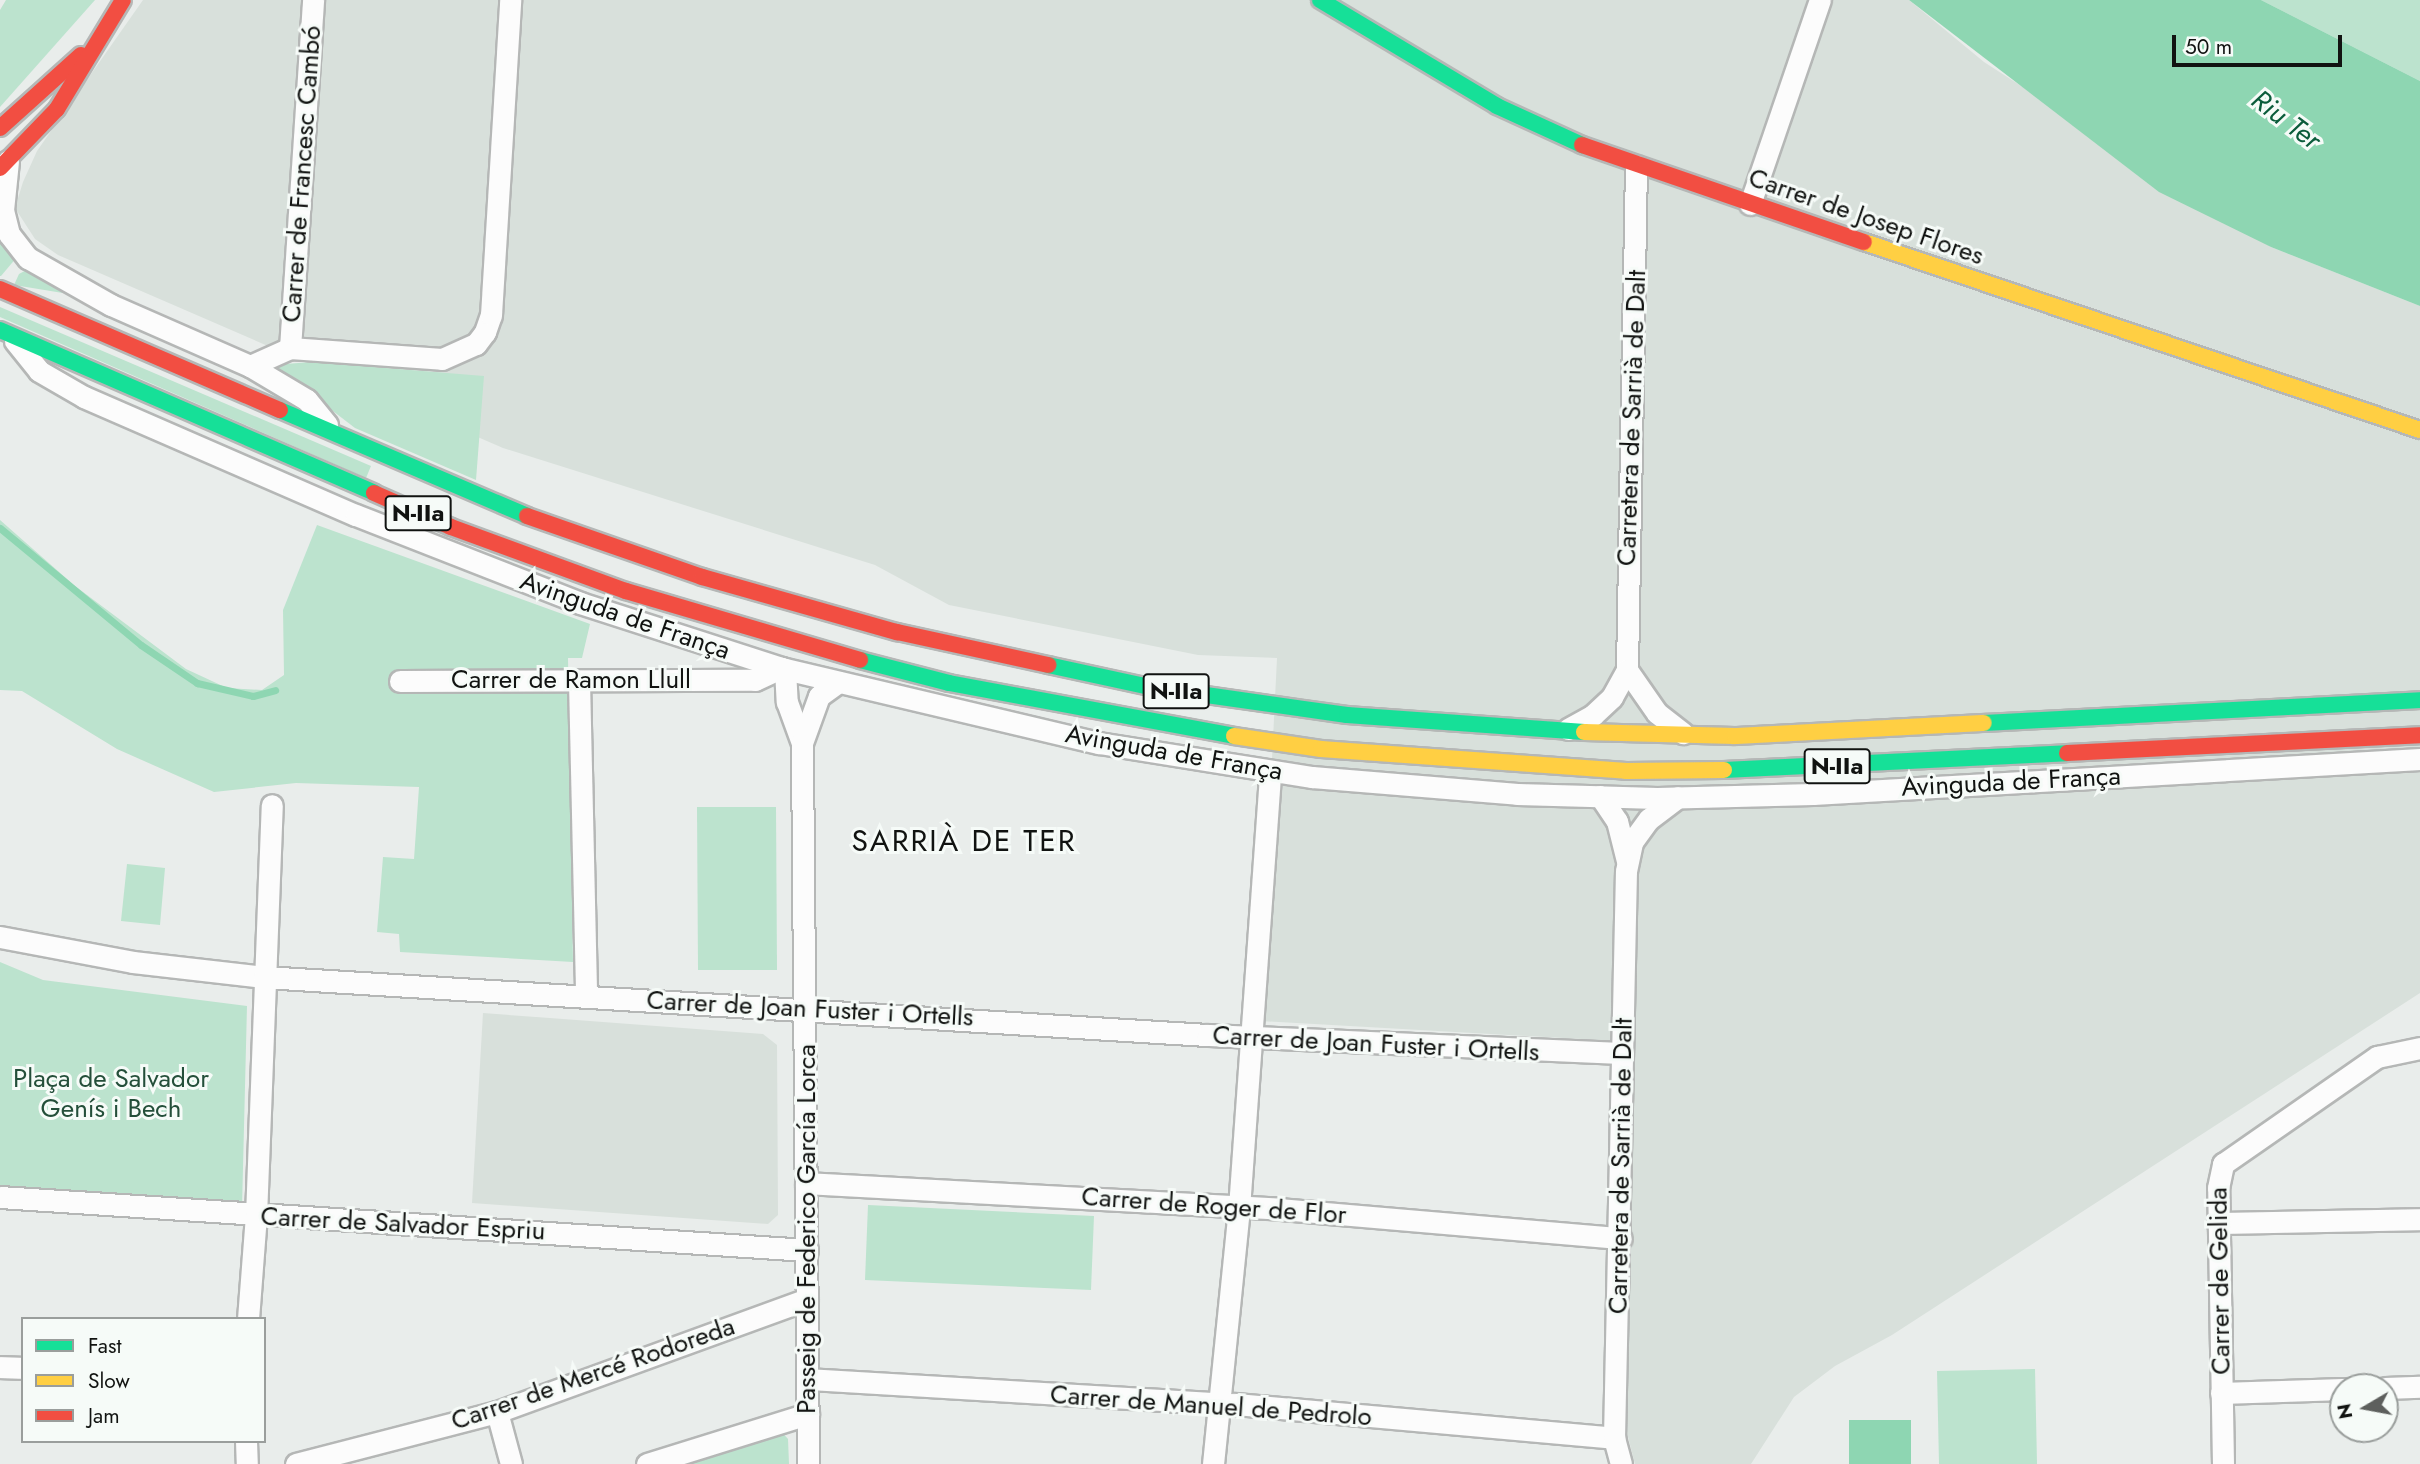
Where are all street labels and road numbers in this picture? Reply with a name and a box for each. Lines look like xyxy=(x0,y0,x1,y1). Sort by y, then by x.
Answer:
street label: Carrer de Francesc Cambó xyxy=(276,24,328,324)
street label: Carrer de Josep Flores xyxy=(1744,162,1988,272)
street label: Carretera de Sarrià de Dalt xyxy=(1611,269,1653,567)
road number: N-IIa xyxy=(383,492,453,534)
street label: Avinguda de França xyxy=(516,565,734,667)
street label: Carrer de Ramon Llull xyxy=(451,664,691,696)
road number: N-IIa xyxy=(1141,670,1211,712)
street label: Avinguda de França xyxy=(1063,719,1285,787)
road number: N-IIa xyxy=(1802,746,1872,786)
street label: Avinguda de França xyxy=(1900,761,2122,803)
street label: Carrer de Joan Fuster i Ortells xyxy=(646,985,974,1033)
street label: Carretera de Sarrià de Dalt xyxy=(1603,1018,1639,1314)
street label: Carrer de Joan Fuster i Ortells xyxy=(1212,1020,1540,1068)
street label: Passeig de Federico García Lorca xyxy=(791,1044,823,1414)
street label: Carrer de Roger de Flor xyxy=(1080,1181,1348,1231)
street label: Carrer de Gelida xyxy=(2203,1187,2237,1375)
street label: Carrer de Salvador Espriu xyxy=(260,1201,546,1247)
street label: Carrer de Mercé Rodoreda xyxy=(447,1311,739,1437)
street label: Carrer de Manuel de Pedrolo xyxy=(1049,1379,1373,1433)

